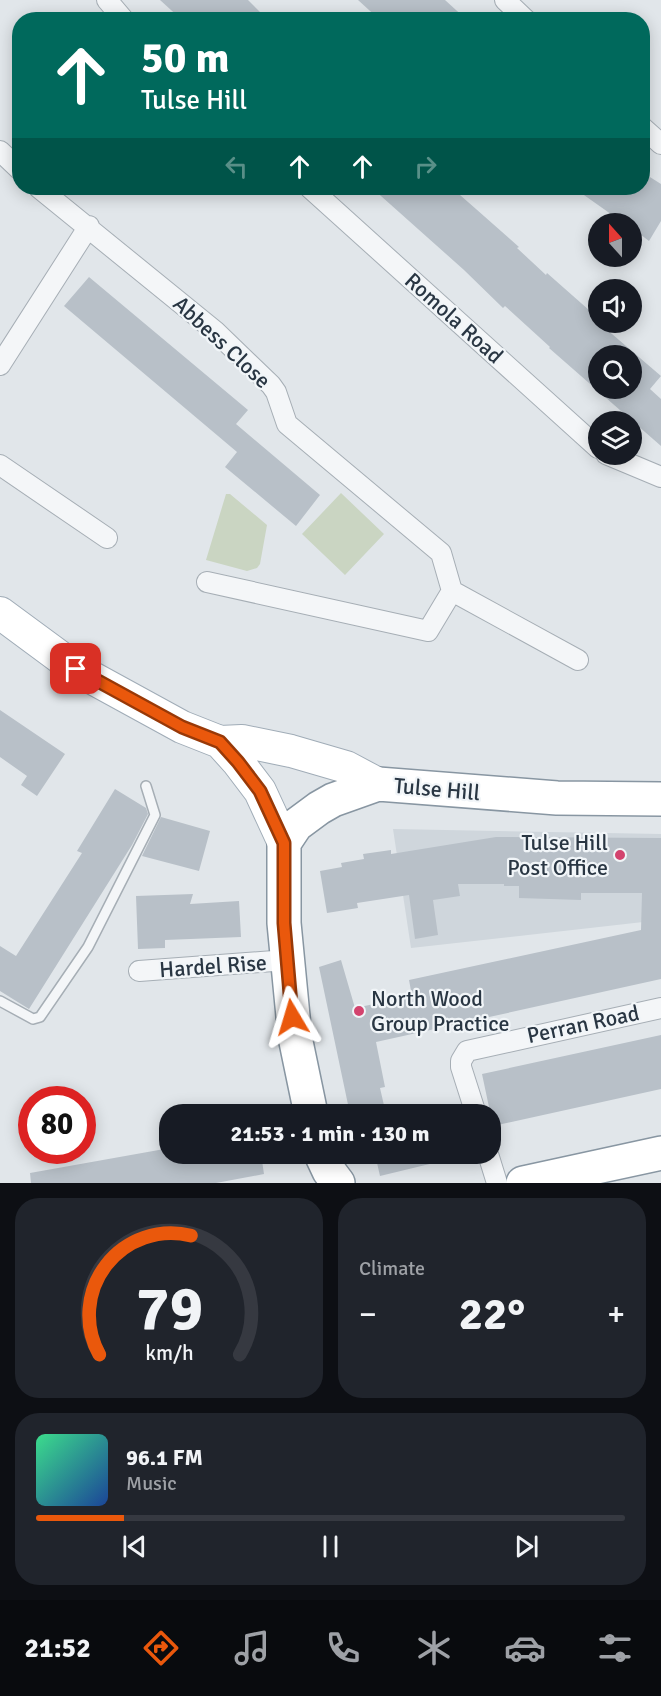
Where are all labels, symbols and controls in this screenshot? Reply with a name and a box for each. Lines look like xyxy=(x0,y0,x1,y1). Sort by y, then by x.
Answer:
text: 50 m xyxy=(141,33,230,84)
icon: ahead xyxy=(42,36,120,114)
text: Tulse Hill xyxy=(141,84,247,117)
icon: left xyxy=(220,150,253,183)
icon: ahead xyxy=(283,150,316,183)
icon: ahead xyxy=(346,150,379,183)
icon: right xyxy=(409,150,442,183)
north arrow xyxy=(588,213,642,267)
map controls xyxy=(588,213,642,465)
street label: Romola Road xyxy=(399,267,509,369)
button: sound xyxy=(588,279,642,333)
street label: Abbess Close xyxy=(168,290,276,394)
button: search xyxy=(588,345,642,399)
button: layers xyxy=(588,411,642,465)
pin xyxy=(50,643,101,694)
icon: arrive xyxy=(59,652,92,685)
street label: Tulse Hill xyxy=(393,772,481,806)
place label: Tulse Hill Post Office xyxy=(507,829,608,881)
marker: Tulse Hill Post Office xyxy=(613,848,627,862)
street label: Hardel Rise xyxy=(158,949,268,983)
position arrow xyxy=(260,985,324,1049)
place label: North Wood Group Practice xyxy=(371,985,509,1037)
street label: Perran Road xyxy=(524,999,642,1049)
marker: North Wood Group Practice xyxy=(352,1004,366,1018)
speed limit sign: 80 xyxy=(18,1086,96,1164)
text: 21:53 · 1 min · 130 m xyxy=(230,1120,430,1147)
text: Climate xyxy=(359,1256,425,1281)
text: 79 xyxy=(135,1270,203,1347)
text: 22° xyxy=(459,1287,525,1342)
text: − xyxy=(359,1294,377,1335)
text: + xyxy=(607,1294,625,1335)
text: km/h xyxy=(145,1340,193,1366)
text: 96.1 FM xyxy=(126,1444,203,1471)
text: Music xyxy=(126,1471,177,1496)
icon: previous xyxy=(118,1530,151,1563)
icon: pause xyxy=(314,1530,347,1563)
icon: next xyxy=(510,1530,543,1563)
icon: directions xyxy=(140,1627,182,1669)
icon: music xyxy=(231,1627,273,1669)
icon: phone xyxy=(322,1627,364,1669)
icon: climate xyxy=(413,1627,455,1669)
icon: car xyxy=(504,1627,546,1669)
icon: filters xyxy=(594,1627,636,1669)
text: 21:52 xyxy=(24,1632,91,1665)

